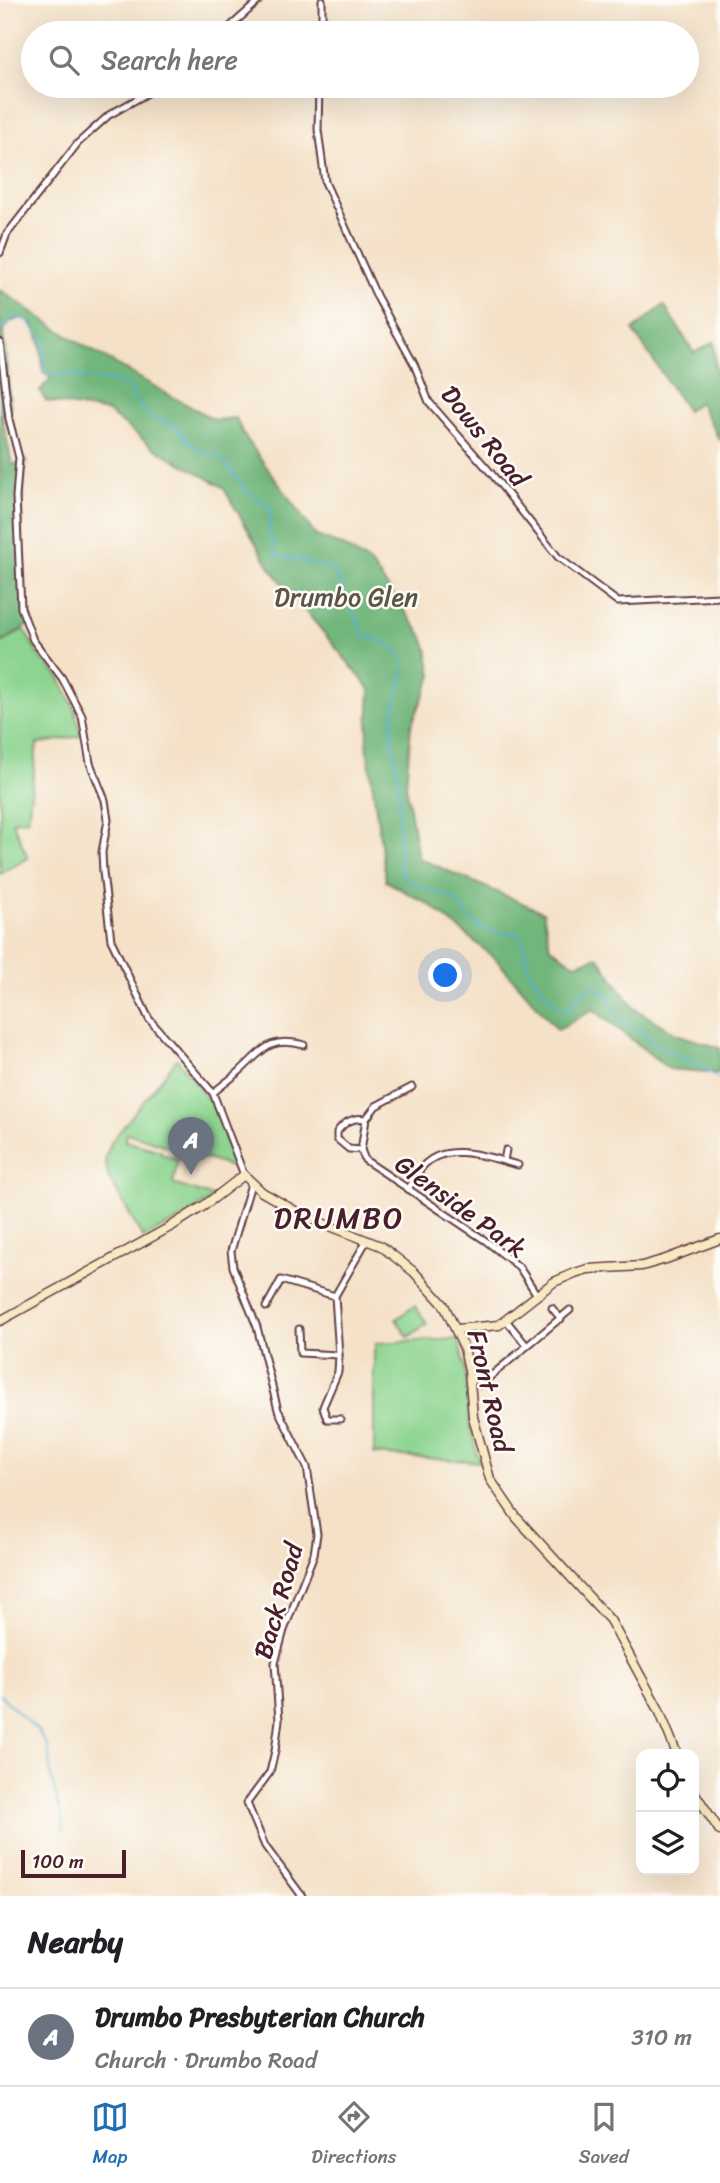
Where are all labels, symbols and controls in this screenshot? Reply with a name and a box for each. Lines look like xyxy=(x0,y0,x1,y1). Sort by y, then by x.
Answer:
search box xyxy=(21,21,699,98)
text: Search here xyxy=(101,37,238,83)
icon: search xyxy=(45,41,83,79)
street label: Dows Road xyxy=(429,374,542,499)
park label: Drumbo Glen xyxy=(274,574,418,620)
your location xyxy=(428,958,462,992)
pin: A xyxy=(168,1117,214,1175)
street label: Glenside Park xyxy=(385,1142,537,1270)
district label: DRUMBO xyxy=(274,1191,404,1245)
street label: Front Road xyxy=(454,1325,527,1459)
street label: Back Road xyxy=(240,1535,317,1664)
map controls xyxy=(636,1749,699,1875)
button: locate xyxy=(636,1749,699,1812)
button: layers xyxy=(636,1812,699,1875)
text: 100 m xyxy=(32,1845,84,1878)
scale bar xyxy=(21,1847,126,1879)
text: Nearby xyxy=(28,1915,123,1969)
text: Drumbo Presbyterian Church xyxy=(95,1994,425,2040)
text: A xyxy=(43,2017,59,2058)
text: 310 m xyxy=(631,2017,692,2058)
text: Church · Drumbo Road xyxy=(95,2040,317,2081)
tab: Map xyxy=(91,2098,129,2173)
tab: Directions xyxy=(311,2098,397,2173)
tab: Saved xyxy=(579,2098,629,2173)

